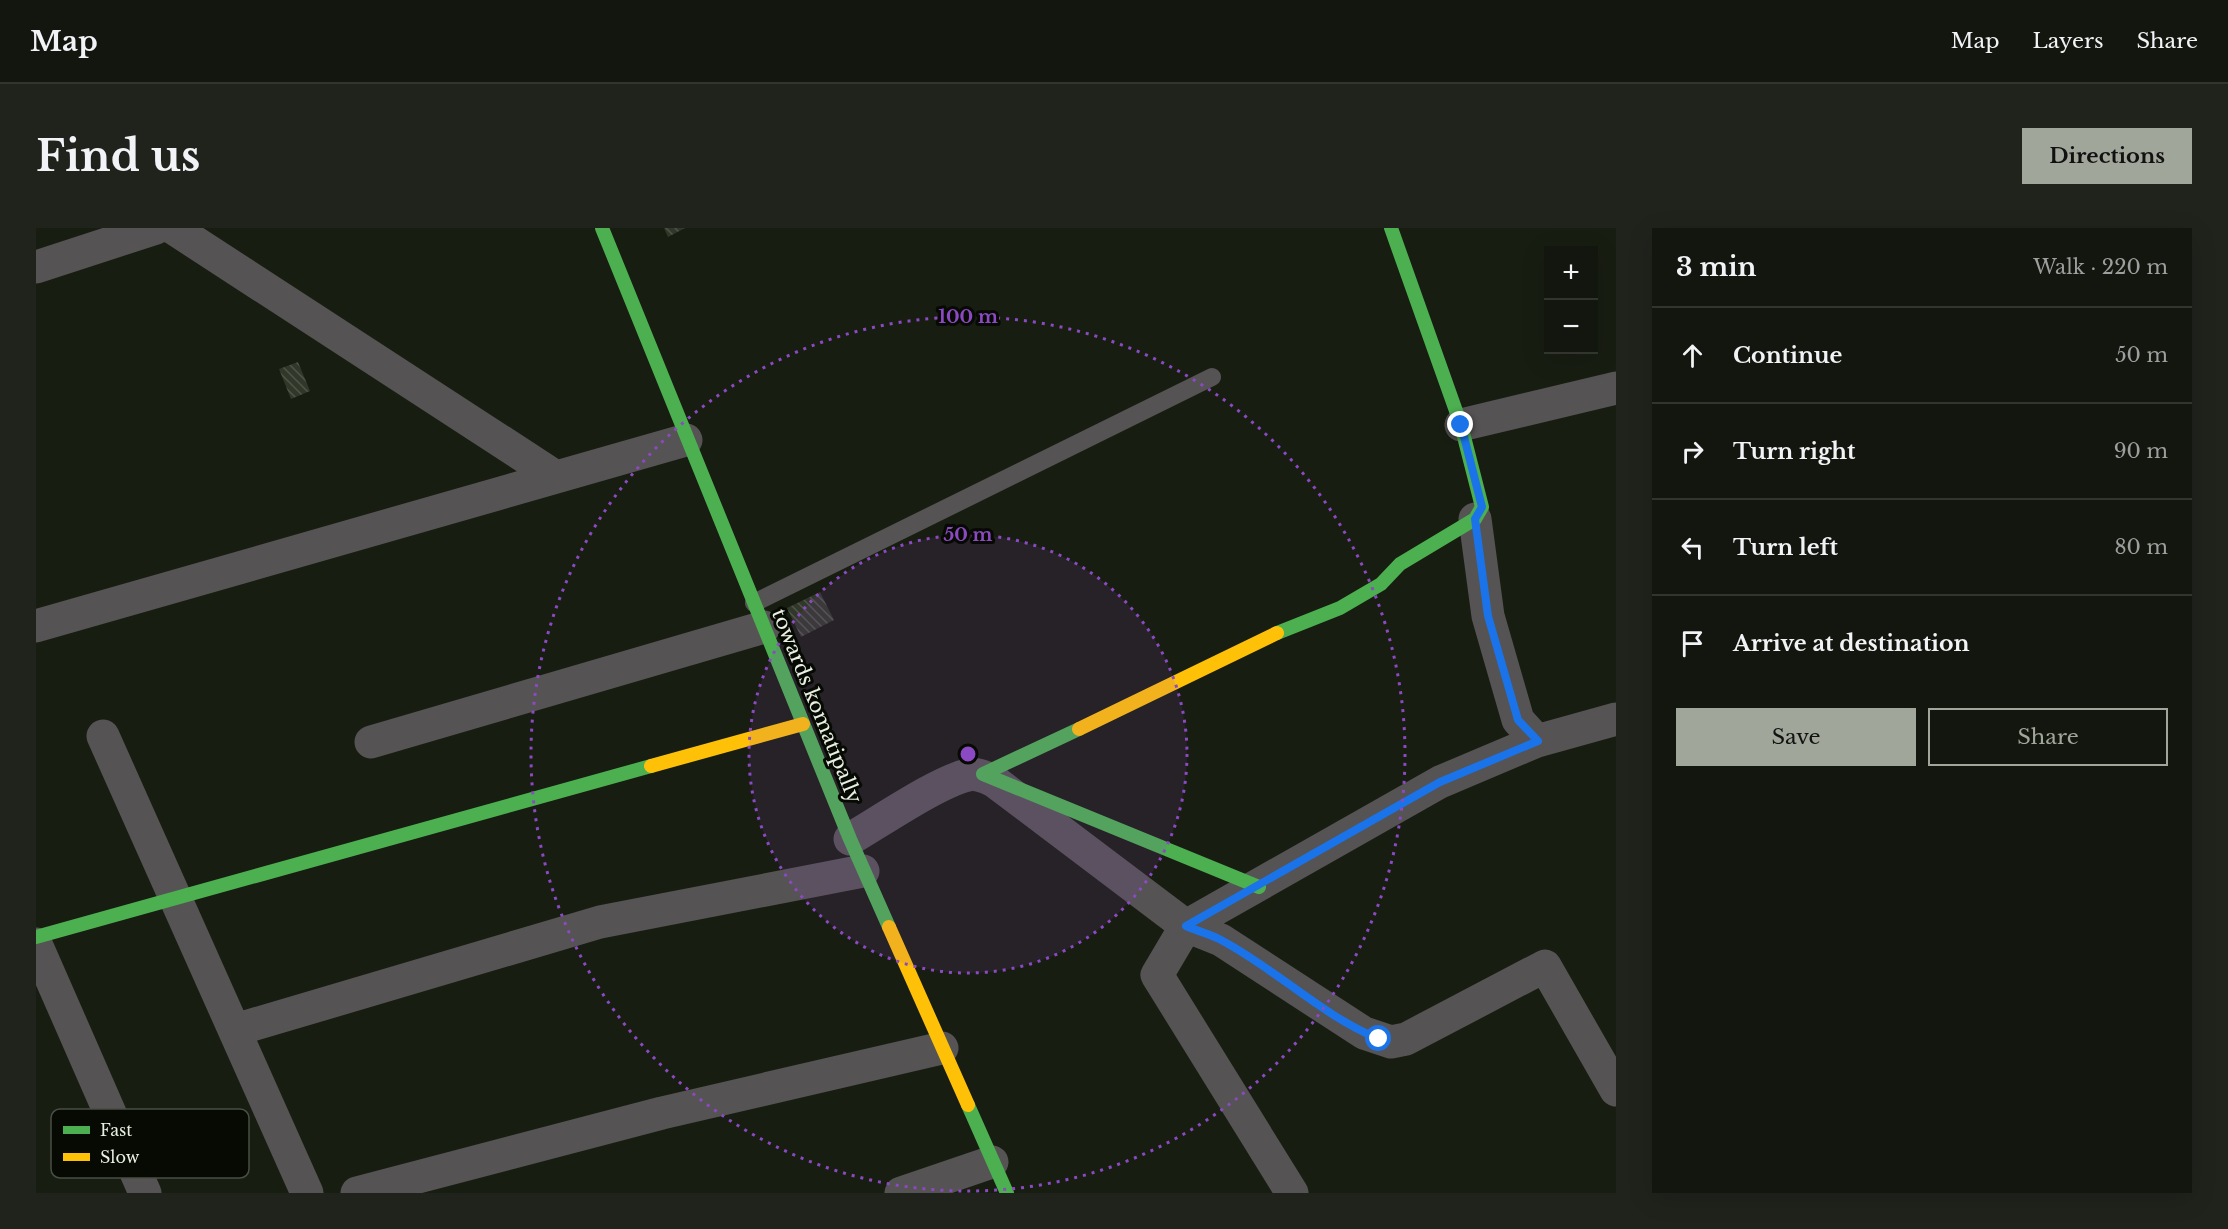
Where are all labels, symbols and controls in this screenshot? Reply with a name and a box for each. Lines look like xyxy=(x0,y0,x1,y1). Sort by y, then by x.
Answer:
text: Map xyxy=(30,24,98,59)
text: Map xyxy=(1951,28,2000,54)
text: Layers xyxy=(2033,28,2104,54)
text: Share xyxy=(2137,28,2198,54)
button: Directions xyxy=(2022,128,2192,184)
text: Find us xyxy=(36,130,200,182)
map controls xyxy=(1544,246,1598,354)
button: + xyxy=(1544,246,1598,300)
text: 3 min xyxy=(1676,251,1757,283)
text: Walk · 220 m xyxy=(2033,255,2168,279)
button: − xyxy=(1544,300,1598,354)
text: 100 m xyxy=(938,306,998,328)
icon: ahead xyxy=(1676,339,1709,372)
text: Continue xyxy=(1733,342,1842,369)
text: 50 m xyxy=(2115,343,2168,367)
route end xyxy=(1447,411,1473,437)
icon: right xyxy=(1676,435,1709,468)
text: Turn right xyxy=(1733,438,1855,465)
text: 90 m xyxy=(2114,439,2168,463)
text: 50 m xyxy=(944,524,993,546)
icon: left xyxy=(1676,531,1709,564)
text: Turn left xyxy=(1733,534,1838,561)
text: 80 m xyxy=(2114,535,2168,559)
street label: towards komatipally xyxy=(767,605,867,807)
icon: arrive xyxy=(1676,627,1709,660)
text: Arrive at destination xyxy=(1733,630,1970,657)
button: Save xyxy=(1676,708,1916,766)
button: Share xyxy=(1928,708,2168,766)
centre of rings xyxy=(958,744,978,764)
route start xyxy=(1365,1025,1391,1051)
legend xyxy=(51,1109,249,1178)
text: Fast xyxy=(100,1120,132,1140)
text: Slow xyxy=(100,1147,140,1167)

